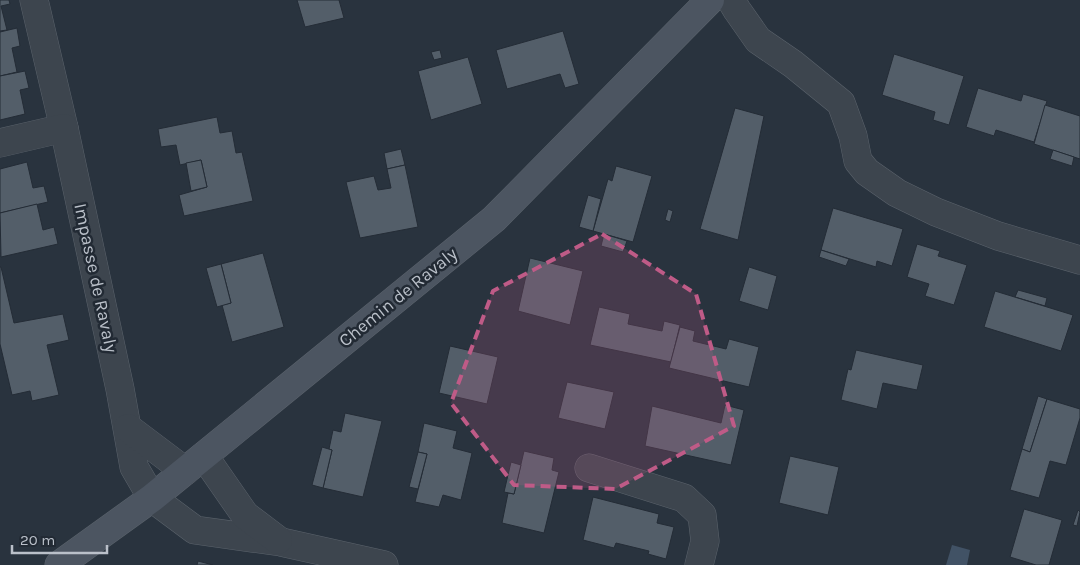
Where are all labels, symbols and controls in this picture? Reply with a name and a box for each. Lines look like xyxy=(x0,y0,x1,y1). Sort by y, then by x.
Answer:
street label: Impasse de Ravaly xyxy=(69,201,123,355)
street label: Chemin de Ravaly xyxy=(334,242,462,351)
scale bar xyxy=(12,522,108,554)
text: 20 m xyxy=(20,531,55,549)

